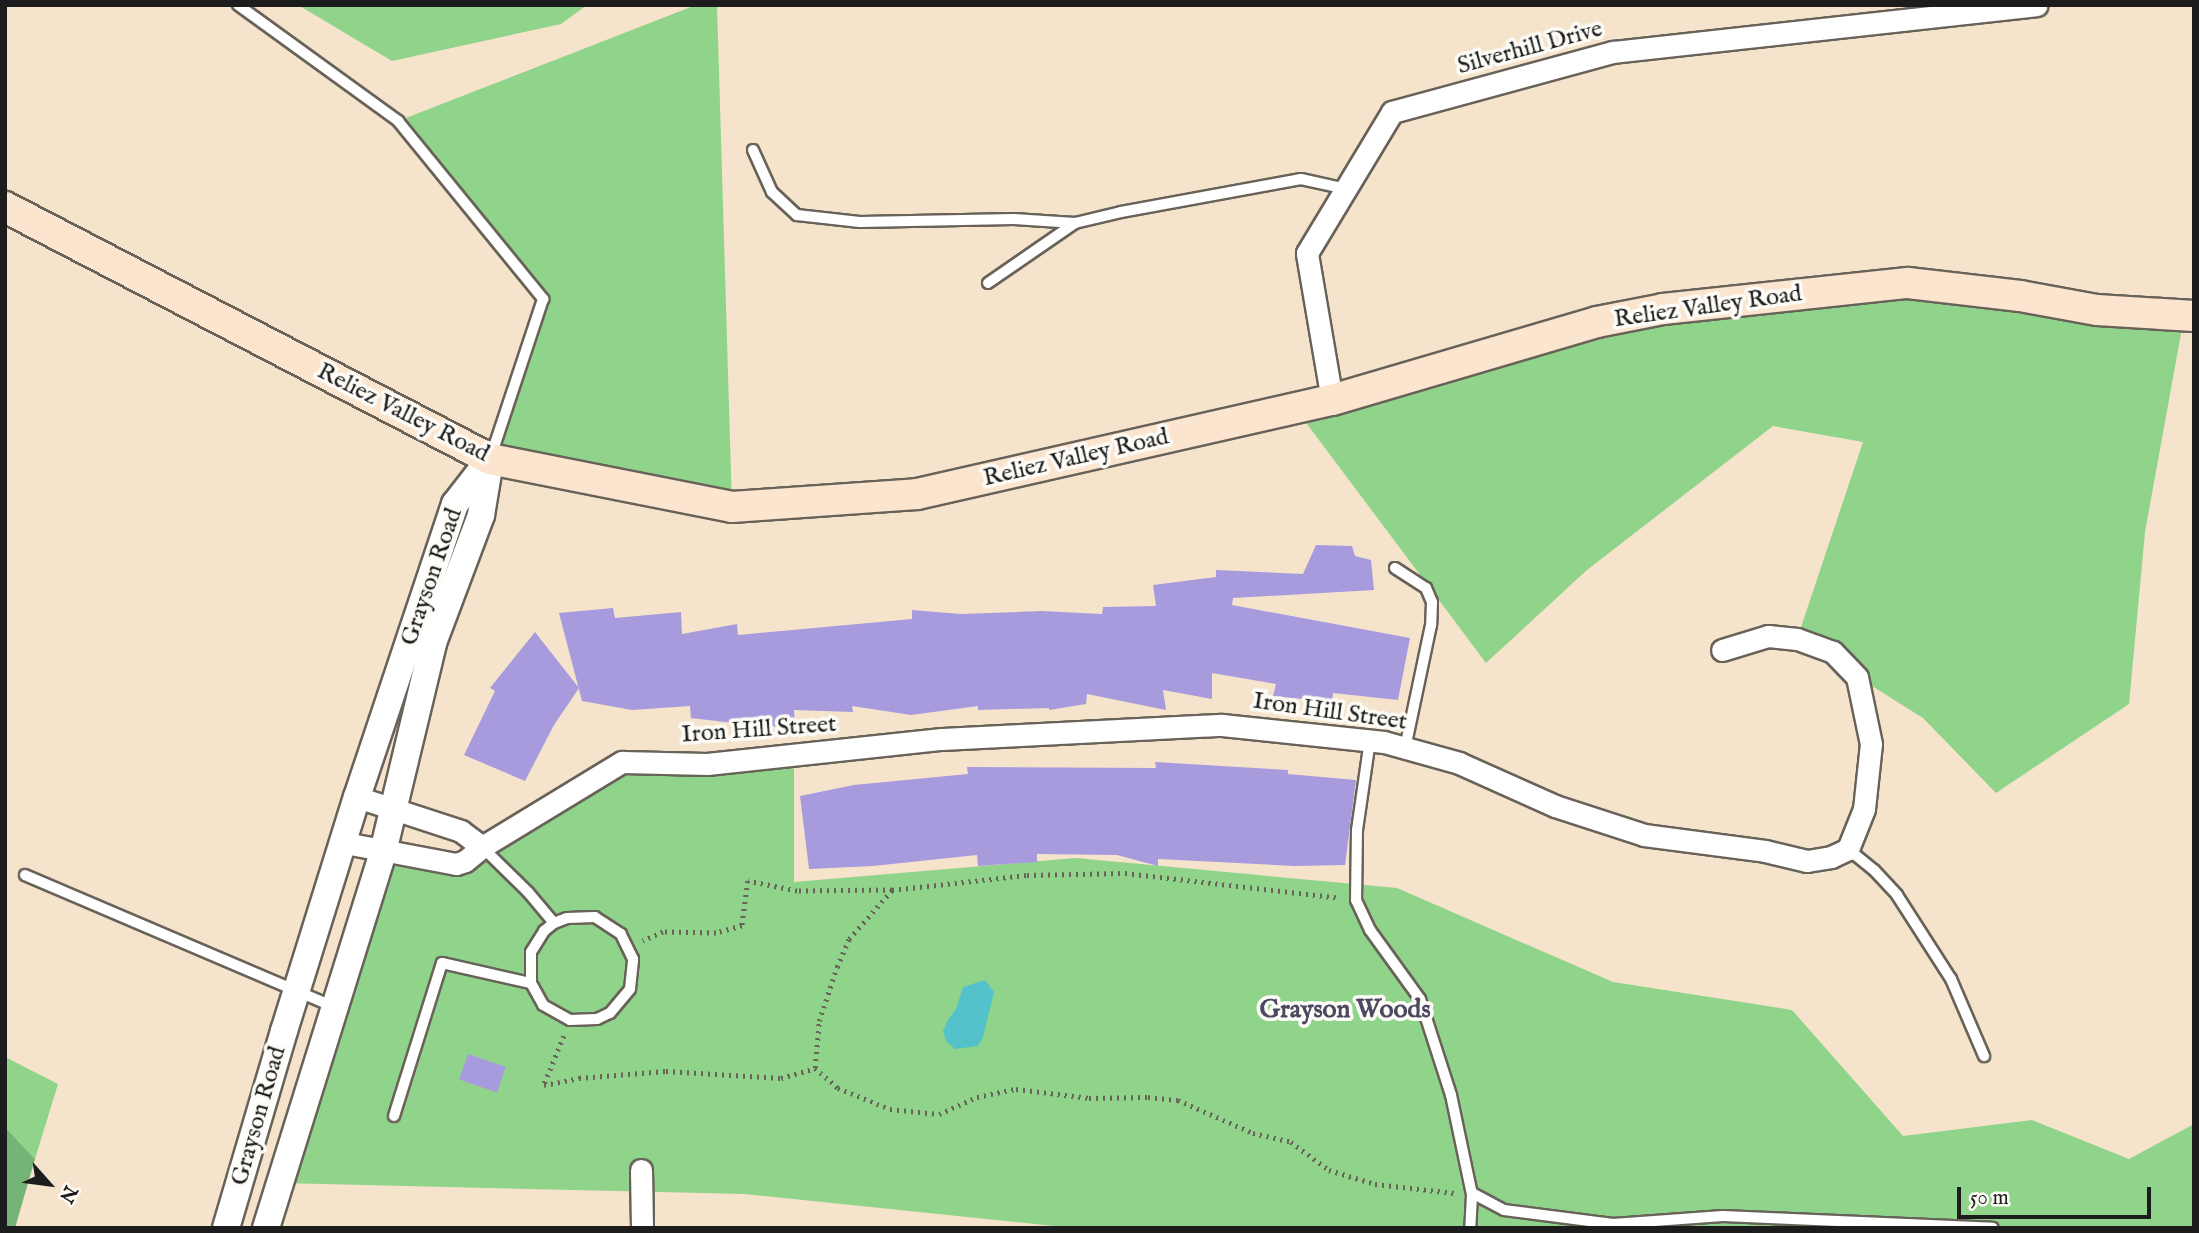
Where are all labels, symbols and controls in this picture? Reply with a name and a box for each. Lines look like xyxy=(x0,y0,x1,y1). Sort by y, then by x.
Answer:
street label: Silverhill Drive xyxy=(1454,15,1606,81)
street label: Reliez Valley Road xyxy=(1612,280,1804,334)
street label: Reliez Valley Road xyxy=(312,357,494,469)
street label: Reliez Valley Road xyxy=(981,423,1171,493)
street label: Grayson Road xyxy=(395,505,469,649)
street label: Iron Hill Street xyxy=(1251,687,1409,737)
street label: Iron Hill Street xyxy=(681,710,837,750)
district label: Grayson Woods xyxy=(1259,994,1431,1026)
street label: Grayson Road xyxy=(225,1043,293,1189)
north arrow xyxy=(14,1149,84,1219)
scale bar xyxy=(1961,1174,2155,1218)
text: N xyxy=(53,1181,82,1207)
text: 50 m xyxy=(1970,1185,2009,1212)

